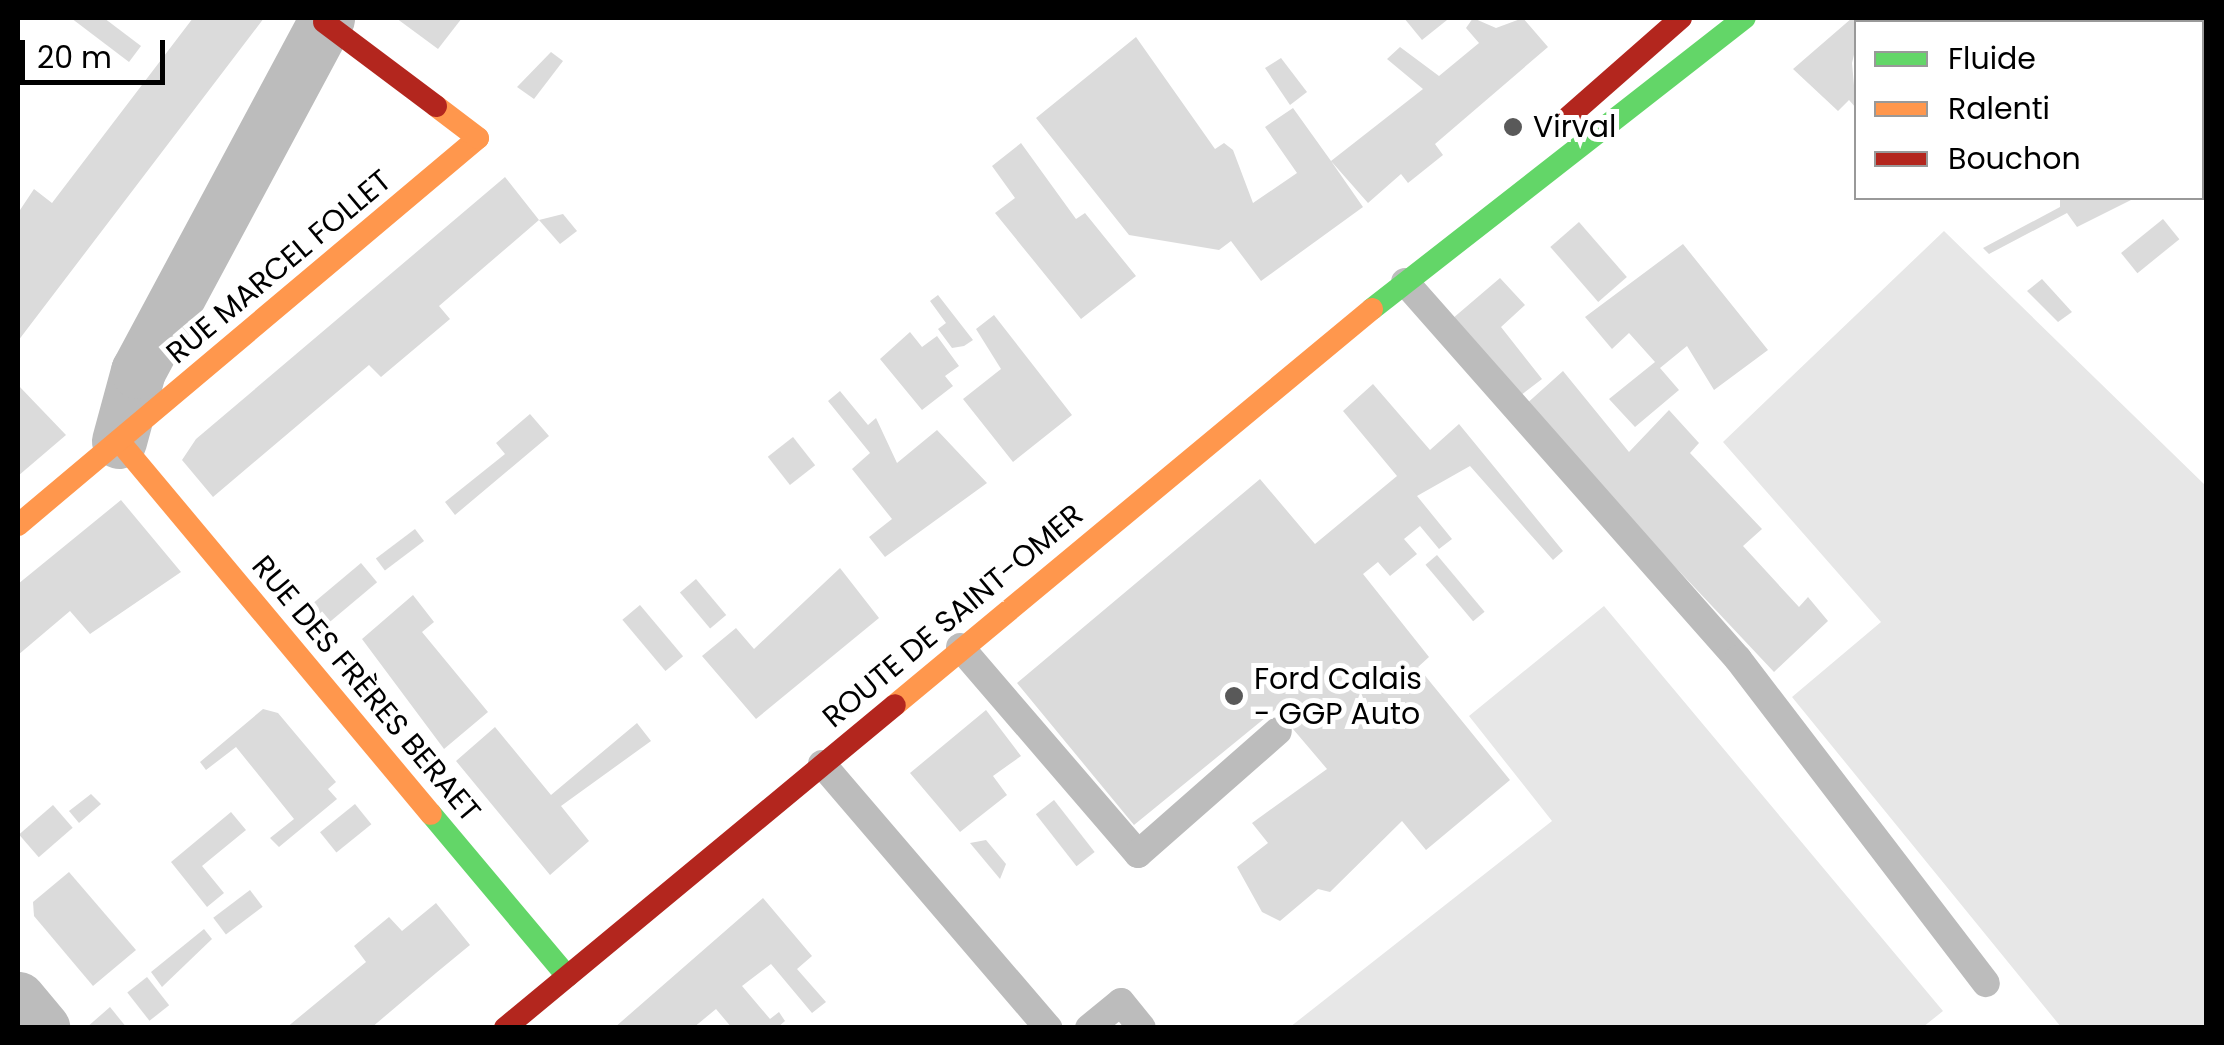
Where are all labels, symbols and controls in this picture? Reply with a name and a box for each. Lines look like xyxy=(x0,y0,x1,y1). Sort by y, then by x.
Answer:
scale bar xyxy=(25,20,170,82)
legend xyxy=(1854,20,2204,200)
text: 20 m xyxy=(37,36,112,79)
text: Fluide xyxy=(1948,37,2036,80)
text: Ralenti xyxy=(1948,87,2050,130)
place label: Virval xyxy=(1533,109,1616,145)
marker: Virval xyxy=(1502,116,1524,138)
text: Bouchon xyxy=(1948,137,2081,180)
street label: RUE MARCEL FOLLET xyxy=(159,163,399,371)
street label: ROUTE DE SAINT-OMER xyxy=(816,497,1090,735)
street label: RUE DES FRÈRES BERAET xyxy=(244,549,488,829)
place label: Ford Calais - GGP Auto xyxy=(1254,661,1422,732)
marker: Ford Calais - GGP Auto xyxy=(1223,685,1245,707)

